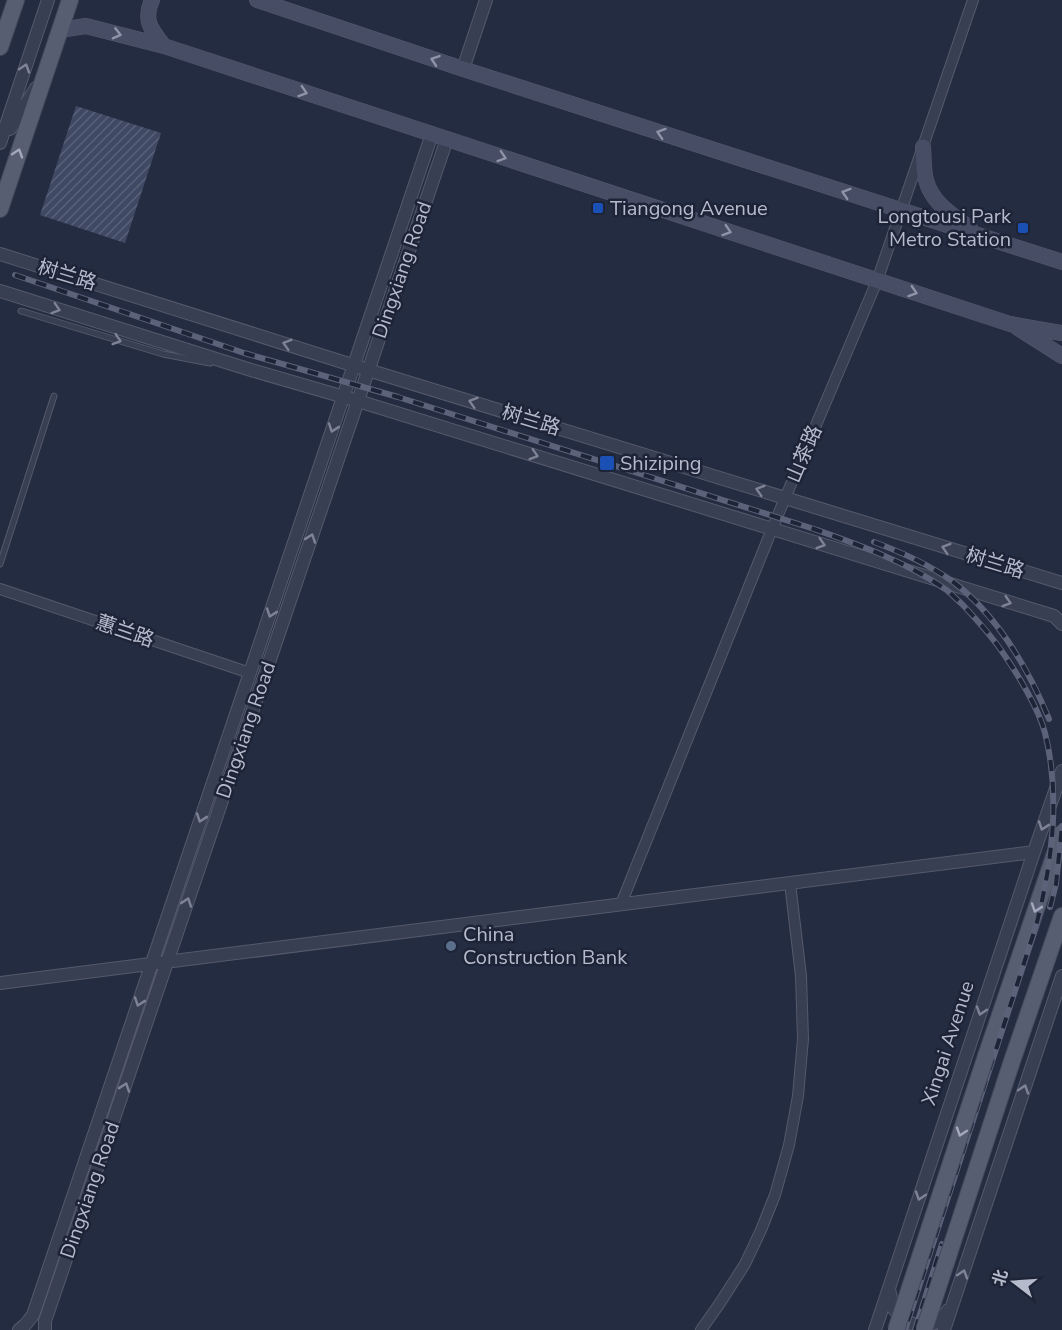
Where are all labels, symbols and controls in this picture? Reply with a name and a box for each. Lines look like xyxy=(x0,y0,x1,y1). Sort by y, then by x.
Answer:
one-way arrow xyxy=(112,26,122,39)
one-way arrow xyxy=(430,55,441,67)
one-way arrow xyxy=(18,63,30,74)
one-way arrow xyxy=(297,84,308,97)
one-way arrow xyxy=(656,128,667,140)
one-way arrow xyxy=(11,148,24,159)
one-way arrow xyxy=(496,150,507,163)
one-way arrow xyxy=(841,188,852,200)
place label: Tiangong Avenue xyxy=(610,195,768,222)
street label: Dingxiang Road xyxy=(366,198,438,342)
marker: Tiangong Avenue xyxy=(591,201,605,215)
place label: Longtousi Park Metro Station xyxy=(877,203,1012,253)
marker: Longtousi Park Metro Station xyxy=(1016,221,1030,235)
one-way arrow xyxy=(721,224,732,237)
street label: 树兰路 xyxy=(34,253,100,297)
one-way arrow xyxy=(907,285,918,298)
one-way arrow xyxy=(50,301,61,314)
one-way arrow xyxy=(111,333,122,345)
one-way arrow xyxy=(282,339,293,351)
one-way arrow xyxy=(468,397,479,409)
street label: 树兰路 xyxy=(498,398,564,442)
street label: 山茶路 xyxy=(780,421,828,487)
one-way arrow xyxy=(328,422,341,433)
one-way arrow xyxy=(528,448,539,460)
place label: Shiziping xyxy=(620,450,702,477)
marker: Shiziping xyxy=(598,454,616,472)
one-way arrow xyxy=(755,485,766,497)
one-way arrow xyxy=(304,533,316,544)
one-way arrow xyxy=(815,537,826,549)
street label: 树兰路 xyxy=(962,541,1028,585)
one-way arrow xyxy=(941,543,952,555)
one-way arrow xyxy=(1001,594,1012,607)
one-way arrow xyxy=(265,607,278,618)
street label: 蕙兰路 xyxy=(92,608,158,654)
street label: Dingxiang Road xyxy=(210,658,282,802)
one-way arrow xyxy=(196,812,209,823)
one-way arrow xyxy=(1037,820,1050,831)
one-way arrow xyxy=(180,897,193,908)
one-way arrow xyxy=(1031,902,1044,913)
place label: China Construction Bank xyxy=(463,921,628,971)
marker: China Construction Bank xyxy=(444,939,458,953)
street label: Xingai Avenue xyxy=(915,977,981,1109)
one-way arrow xyxy=(134,997,146,1007)
one-way arrow xyxy=(976,1005,988,1016)
one-way arrow xyxy=(117,1082,130,1093)
one-way arrow xyxy=(1017,1084,1030,1095)
street label: Dingxiang Road xyxy=(54,1118,126,1262)
one-way arrow xyxy=(956,1126,968,1137)
one-way arrow xyxy=(914,1190,927,1201)
north arrow xyxy=(984,1252,1044,1312)
text: 北 xyxy=(988,1267,1013,1289)
one-way arrow xyxy=(955,1270,968,1280)

